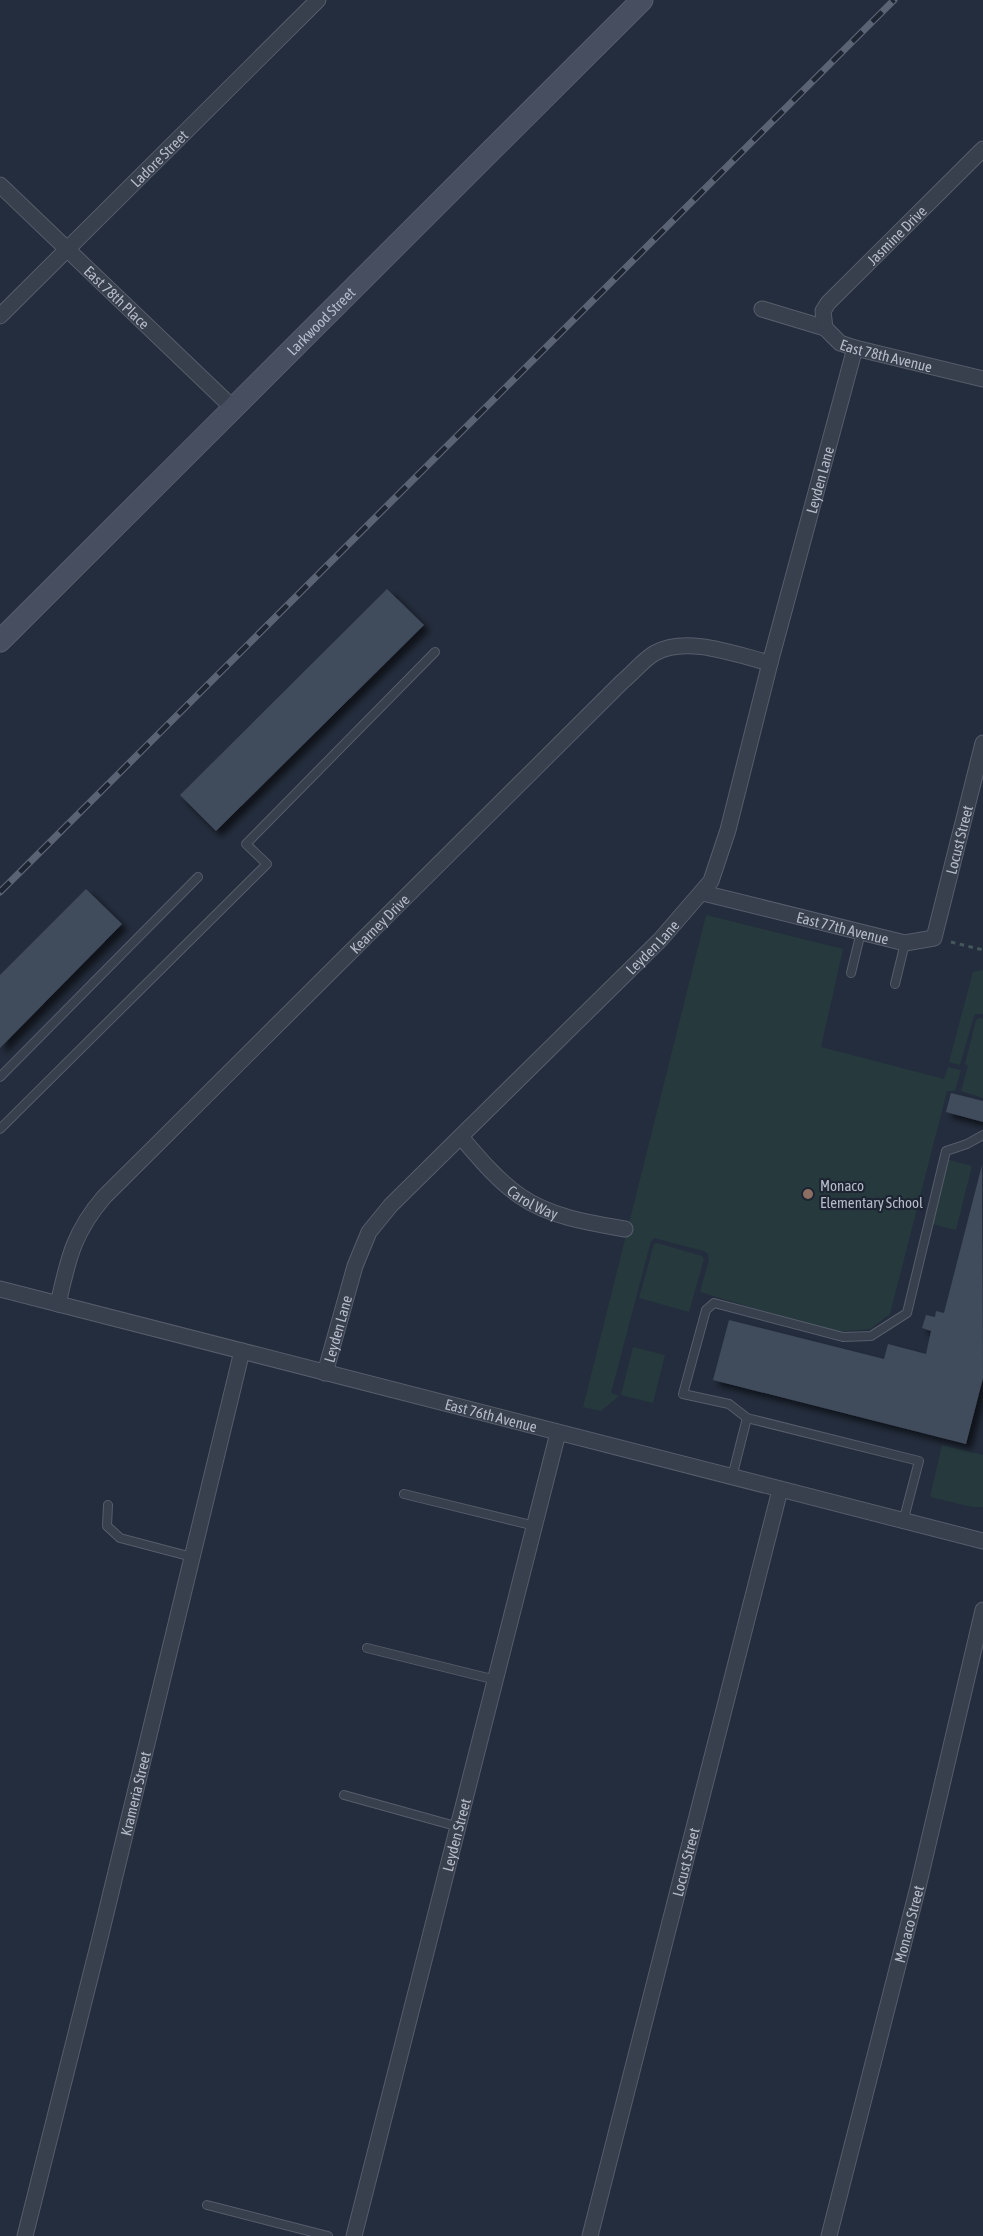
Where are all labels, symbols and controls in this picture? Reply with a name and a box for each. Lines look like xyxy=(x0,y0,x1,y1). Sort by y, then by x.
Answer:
street label: Ladore Street xyxy=(127,126,191,190)
street label: Jasmine Drive xyxy=(863,202,930,268)
street label: East 78th Place xyxy=(81,262,153,332)
street label: Larkwood Street xyxy=(283,283,358,358)
street label: East 78th Avenue xyxy=(838,335,934,375)
street label: Leyden Lane xyxy=(802,444,837,515)
street label: Locust Street xyxy=(942,803,976,876)
street label: Kearney Drive xyxy=(346,890,412,957)
street label: East 77th Avenue xyxy=(795,908,891,947)
street label: Leyden Lane xyxy=(622,916,682,977)
place label: Monaco Elementary School xyxy=(820,1177,923,1211)
street label: Carol Way xyxy=(504,1181,560,1222)
marker: Monaco Elementary School xyxy=(801,1187,815,1201)
street label: Leyden Lane xyxy=(320,1293,355,1364)
street label: East 76th Avenue xyxy=(443,1395,539,1435)
street label: Krameria Street xyxy=(117,1750,153,1837)
street label: Leyden Street xyxy=(438,1796,473,1873)
street label: Locust Street xyxy=(668,1826,702,1898)
street label: Monaco Street xyxy=(891,1884,927,1964)

